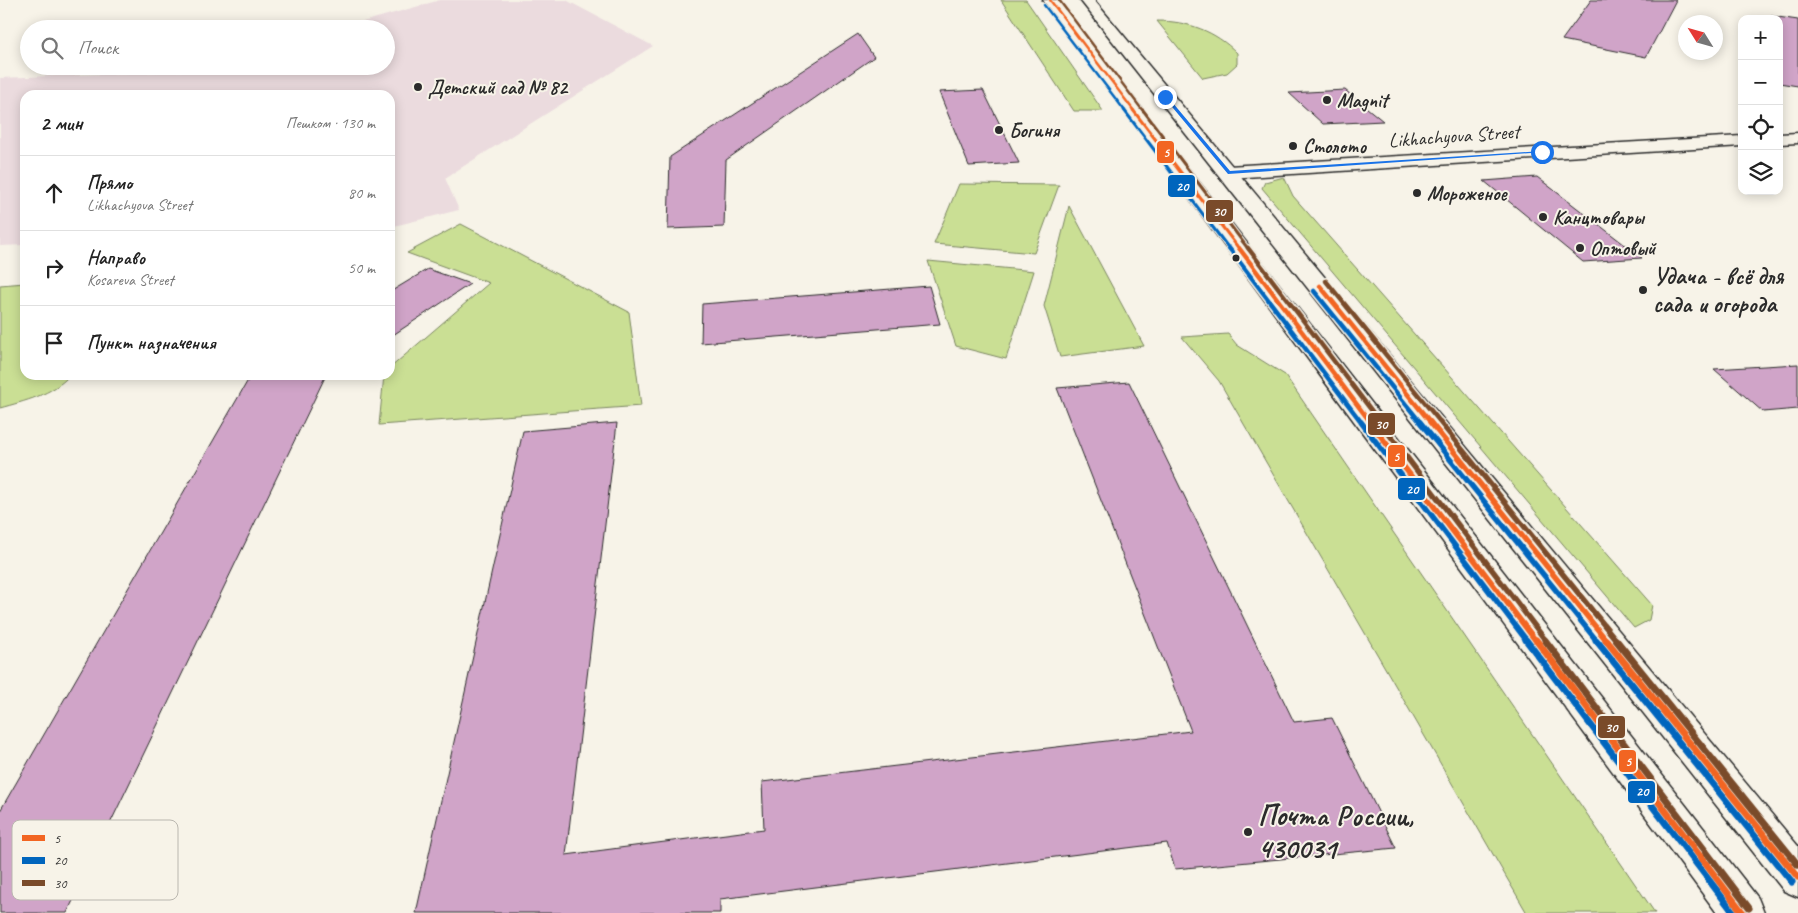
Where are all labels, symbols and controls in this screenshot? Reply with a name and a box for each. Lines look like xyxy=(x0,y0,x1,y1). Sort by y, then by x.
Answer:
north arrow xyxy=(1678,15,1723,60)
map controls xyxy=(1738,15,1783,195)
button: + xyxy=(1738,15,1783,60)
search box xyxy=(20,20,395,75)
icon: search xyxy=(38,34,66,62)
text: Поиск xyxy=(78,36,118,60)
button: − xyxy=(1738,60,1783,105)
place label: Детский сад № 82 xyxy=(428,75,569,100)
marker: Детский сад № 82 xyxy=(412,81,424,93)
route end xyxy=(1154,86,1177,109)
place label: Magnit xyxy=(1337,88,1391,113)
marker: Magnit xyxy=(1321,94,1333,106)
button: locate xyxy=(1738,105,1783,150)
text: 2 мин xyxy=(40,110,83,136)
text: Пешком · 130 m xyxy=(286,113,375,133)
place label: Богиня xyxy=(1009,118,1061,143)
street label: Likhachyova Street xyxy=(1388,119,1524,153)
marker: Богиня xyxy=(993,124,1005,136)
place label: Столото xyxy=(1303,134,1367,159)
line badge: 5 xyxy=(1156,140,1175,164)
marker: Столото xyxy=(1287,140,1299,152)
route start xyxy=(1531,141,1554,164)
text: 5 xyxy=(1163,144,1171,161)
button: layers xyxy=(1738,150,1783,195)
text: Прямо xyxy=(87,171,132,195)
line badge: 20 xyxy=(1167,174,1196,198)
text: 20 xyxy=(1176,178,1190,195)
icon: ahead xyxy=(40,179,68,207)
place label: Мороженое xyxy=(1427,181,1508,206)
text: 80 m xyxy=(348,183,375,203)
marker: Мороженое xyxy=(1411,187,1423,199)
text: Likhachyova Street xyxy=(87,195,192,215)
line badge: 30 xyxy=(1205,199,1234,223)
text: 30 xyxy=(1213,203,1227,220)
place label: Канцтовары xyxy=(1553,205,1646,230)
marker: Канцтовары xyxy=(1537,211,1549,223)
place label: Оптовый xyxy=(1590,236,1657,261)
marker: Оптовый xyxy=(1574,242,1586,254)
text: Направо xyxy=(87,246,145,270)
unlabelled marker xyxy=(1231,253,1241,263)
icon: right xyxy=(40,254,68,282)
text: 50 m xyxy=(348,258,375,278)
place label: Удача - всё для сада и огорода xyxy=(1653,261,1784,319)
text: Kosareva Street xyxy=(87,270,174,290)
marker: Удача - всё для сада и огорода xyxy=(1637,284,1649,296)
icon: arrive xyxy=(40,329,68,357)
text: Пункт назначения xyxy=(87,331,216,355)
line badge: 30 xyxy=(1367,412,1396,436)
text: 30 xyxy=(1375,416,1389,433)
line badge: 5 xyxy=(1387,444,1406,468)
text: 5 xyxy=(1393,448,1401,465)
line badge: 20 xyxy=(1397,477,1426,501)
text: 20 xyxy=(1406,481,1420,498)
line badge: 30 xyxy=(1597,715,1626,739)
text: 30 xyxy=(1605,719,1619,736)
line badge: 5 xyxy=(1618,749,1637,773)
text: 5 xyxy=(1625,753,1633,770)
line badge: 20 xyxy=(1627,780,1656,804)
text: 20 xyxy=(1636,783,1650,800)
place label: Почта России, 430031 xyxy=(1258,797,1414,867)
legend xyxy=(12,820,178,900)
marker: Почта России, 430031 xyxy=(1242,826,1254,838)
text: 5 xyxy=(54,830,61,847)
text: 20 xyxy=(54,852,68,869)
text: 30 xyxy=(54,875,68,892)

